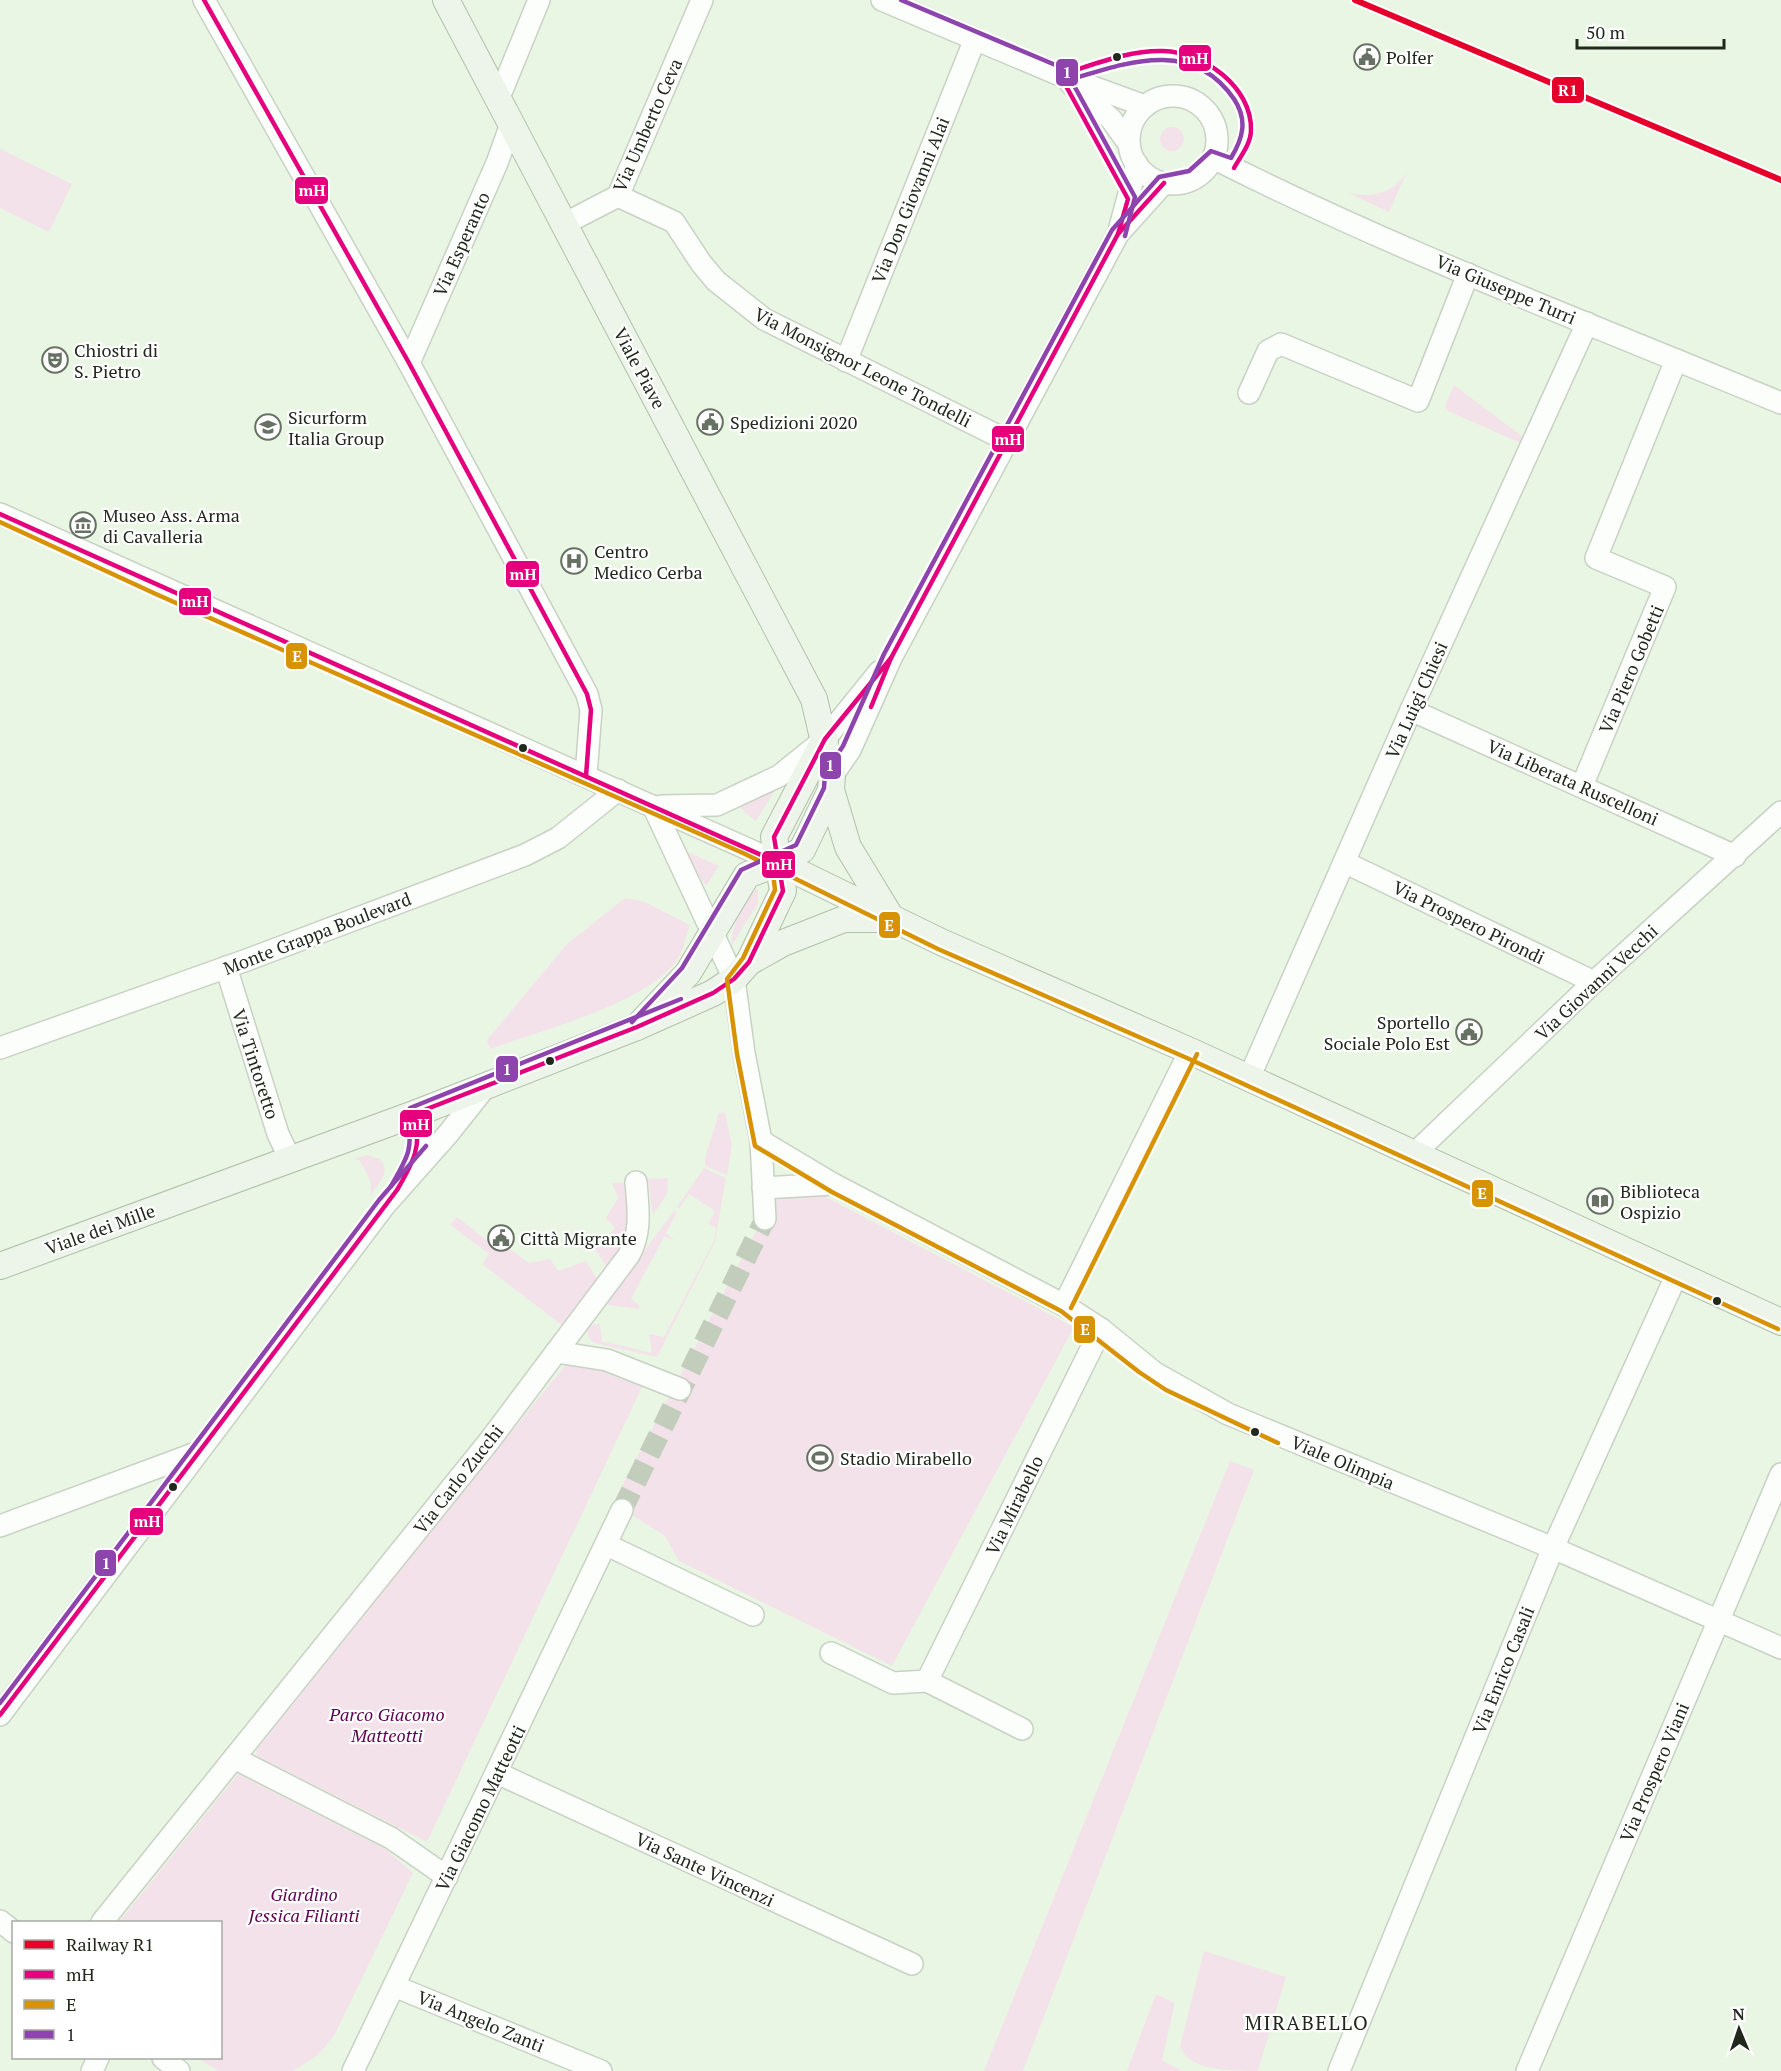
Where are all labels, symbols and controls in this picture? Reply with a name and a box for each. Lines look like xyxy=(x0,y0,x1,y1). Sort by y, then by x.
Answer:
scale bar xyxy=(1577,12,1724,50)
text: 50 m xyxy=(1586,20,1626,44)
public building icon: Polfer xyxy=(1352,42,1382,72)
line badge: mH xyxy=(1178,44,1212,72)
place label: Polfer xyxy=(1386,45,1433,69)
text: mH xyxy=(1181,47,1209,69)
unlabelled marker xyxy=(1111,51,1123,63)
street label: Via Umberto Ceva xyxy=(607,54,687,196)
line badge: 1 xyxy=(1055,58,1079,87)
text: 1 xyxy=(1062,61,1072,83)
line badge: R1 xyxy=(1551,76,1585,104)
text: R1 xyxy=(1558,79,1578,101)
street label: Via Don Giovanni Alai xyxy=(866,113,954,287)
line badge: mH xyxy=(294,176,329,205)
text: mH xyxy=(298,179,326,201)
street label: Via Esperanto xyxy=(427,188,495,300)
street label: Via Giuseppe Turri xyxy=(1432,249,1580,329)
street label: Via Monsignor Leone Tondelli xyxy=(750,302,976,432)
street label: Viale Piave xyxy=(609,323,671,413)
place label: Chiostri di S. Pietro xyxy=(74,338,158,383)
theatre icon: Chiostri di S. Pietro xyxy=(40,345,70,375)
place label: Sicurform Italia Group xyxy=(288,405,384,450)
public building icon: Spedizioni 2020 xyxy=(695,407,725,437)
place label: Spedizioni 2020 xyxy=(730,410,857,434)
school or university icon: Sicurform Italia Group xyxy=(253,412,283,442)
line badge: mH xyxy=(991,425,1025,453)
text: mH xyxy=(994,428,1022,450)
place label: Museo Ass. Arma di Cavalleria xyxy=(103,503,240,548)
museum icon: Museo Ass. Arma di Cavalleria xyxy=(68,510,98,540)
place label: Centro Medico Cerba xyxy=(594,539,703,584)
hospital icon: Centro Medico Cerba xyxy=(559,546,589,576)
line badge: mH xyxy=(505,560,540,588)
text: mH xyxy=(509,563,537,585)
line badge: mH xyxy=(178,587,212,616)
text: mH xyxy=(181,590,209,612)
street label: Via Piero Gobetti xyxy=(1593,601,1669,737)
street label: Via Luigi Chiesi xyxy=(1379,638,1453,762)
line badge: E xyxy=(285,642,308,670)
text: E xyxy=(292,645,302,667)
street label: Via Liberata Ruscelloni xyxy=(1484,733,1662,831)
unlabelled marker xyxy=(517,742,529,754)
line badge: 1 xyxy=(819,751,842,780)
text: 1 xyxy=(825,754,835,776)
line badge: mH xyxy=(761,850,796,879)
text: mH xyxy=(765,853,793,875)
street label: Via Prospero Pirondi xyxy=(1389,875,1549,969)
street label: Monte Grappa Boulevard xyxy=(220,886,414,980)
line badge: E xyxy=(878,911,901,939)
text: E xyxy=(884,914,894,936)
street label: Via Giovanni Vecchi xyxy=(1529,919,1663,1045)
street label: Via Tintoretto xyxy=(227,1006,285,1122)
place label: Sportello Sociale Polo Est xyxy=(1324,1010,1450,1055)
public building icon: Sportello Sociale Polo Est xyxy=(1454,1017,1484,1047)
line badge: 1 xyxy=(495,1055,519,1083)
unlabelled marker xyxy=(544,1055,556,1067)
text: 1 xyxy=(502,1058,512,1080)
line badge: mH xyxy=(399,1109,433,1138)
text: mH xyxy=(402,1113,430,1135)
line badge: E xyxy=(1471,1179,1494,1208)
place label: Biblioteca Ospizio xyxy=(1620,1179,1700,1224)
text: E xyxy=(1477,1182,1487,1204)
library icon: Biblioteca Ospizio xyxy=(1585,1186,1615,1216)
street label: Viale dei Mille xyxy=(42,1198,158,1260)
public building icon: Città Migrante xyxy=(486,1223,516,1253)
place label: Città Migrante xyxy=(520,1226,637,1250)
unlabelled marker xyxy=(1711,1295,1723,1307)
line badge: E xyxy=(1073,1315,1096,1344)
text: E xyxy=(1080,1318,1090,1340)
street label: Via Carlo Zucchi xyxy=(408,1419,508,1539)
unlabelled marker xyxy=(1249,1426,1261,1438)
street label: Viale Olimpia xyxy=(1288,1429,1398,1495)
sports icon: Stadio Mirabello xyxy=(805,1443,835,1473)
place label: Stadio Mirabello xyxy=(840,1446,972,1470)
street label: Via Mirabello xyxy=(980,1451,1048,1559)
unlabelled marker xyxy=(167,1481,179,1493)
line badge: mH xyxy=(129,1507,164,1536)
text: mH xyxy=(133,1510,161,1532)
line badge: 1 xyxy=(94,1549,117,1577)
text: 1 xyxy=(101,1552,111,1574)
street label: Via Enrico Casali xyxy=(1466,1603,1540,1737)
street label: Via Prospero Viani xyxy=(1614,1699,1694,1845)
park label: Parco Giacomo Matteotti xyxy=(328,1702,445,1747)
street label: Via Giacomo Matteotti xyxy=(429,1721,531,1895)
street label: Via Sante Vincenzi xyxy=(632,1826,778,1912)
park label: Giardino Jessica Filianti xyxy=(247,1882,360,1927)
legend xyxy=(12,1921,222,2059)
text: Railway R1 xyxy=(66,1932,154,1956)
text: mH xyxy=(66,1962,95,1986)
street label: Via Angelo Zanti xyxy=(414,1985,548,2057)
text: E xyxy=(66,1992,76,2016)
north arrow xyxy=(1709,1999,1769,2059)
text: N xyxy=(1732,2003,1745,2025)
district label: MIRABELLO xyxy=(1245,2009,1369,2036)
text: 1 xyxy=(66,2022,76,2046)

